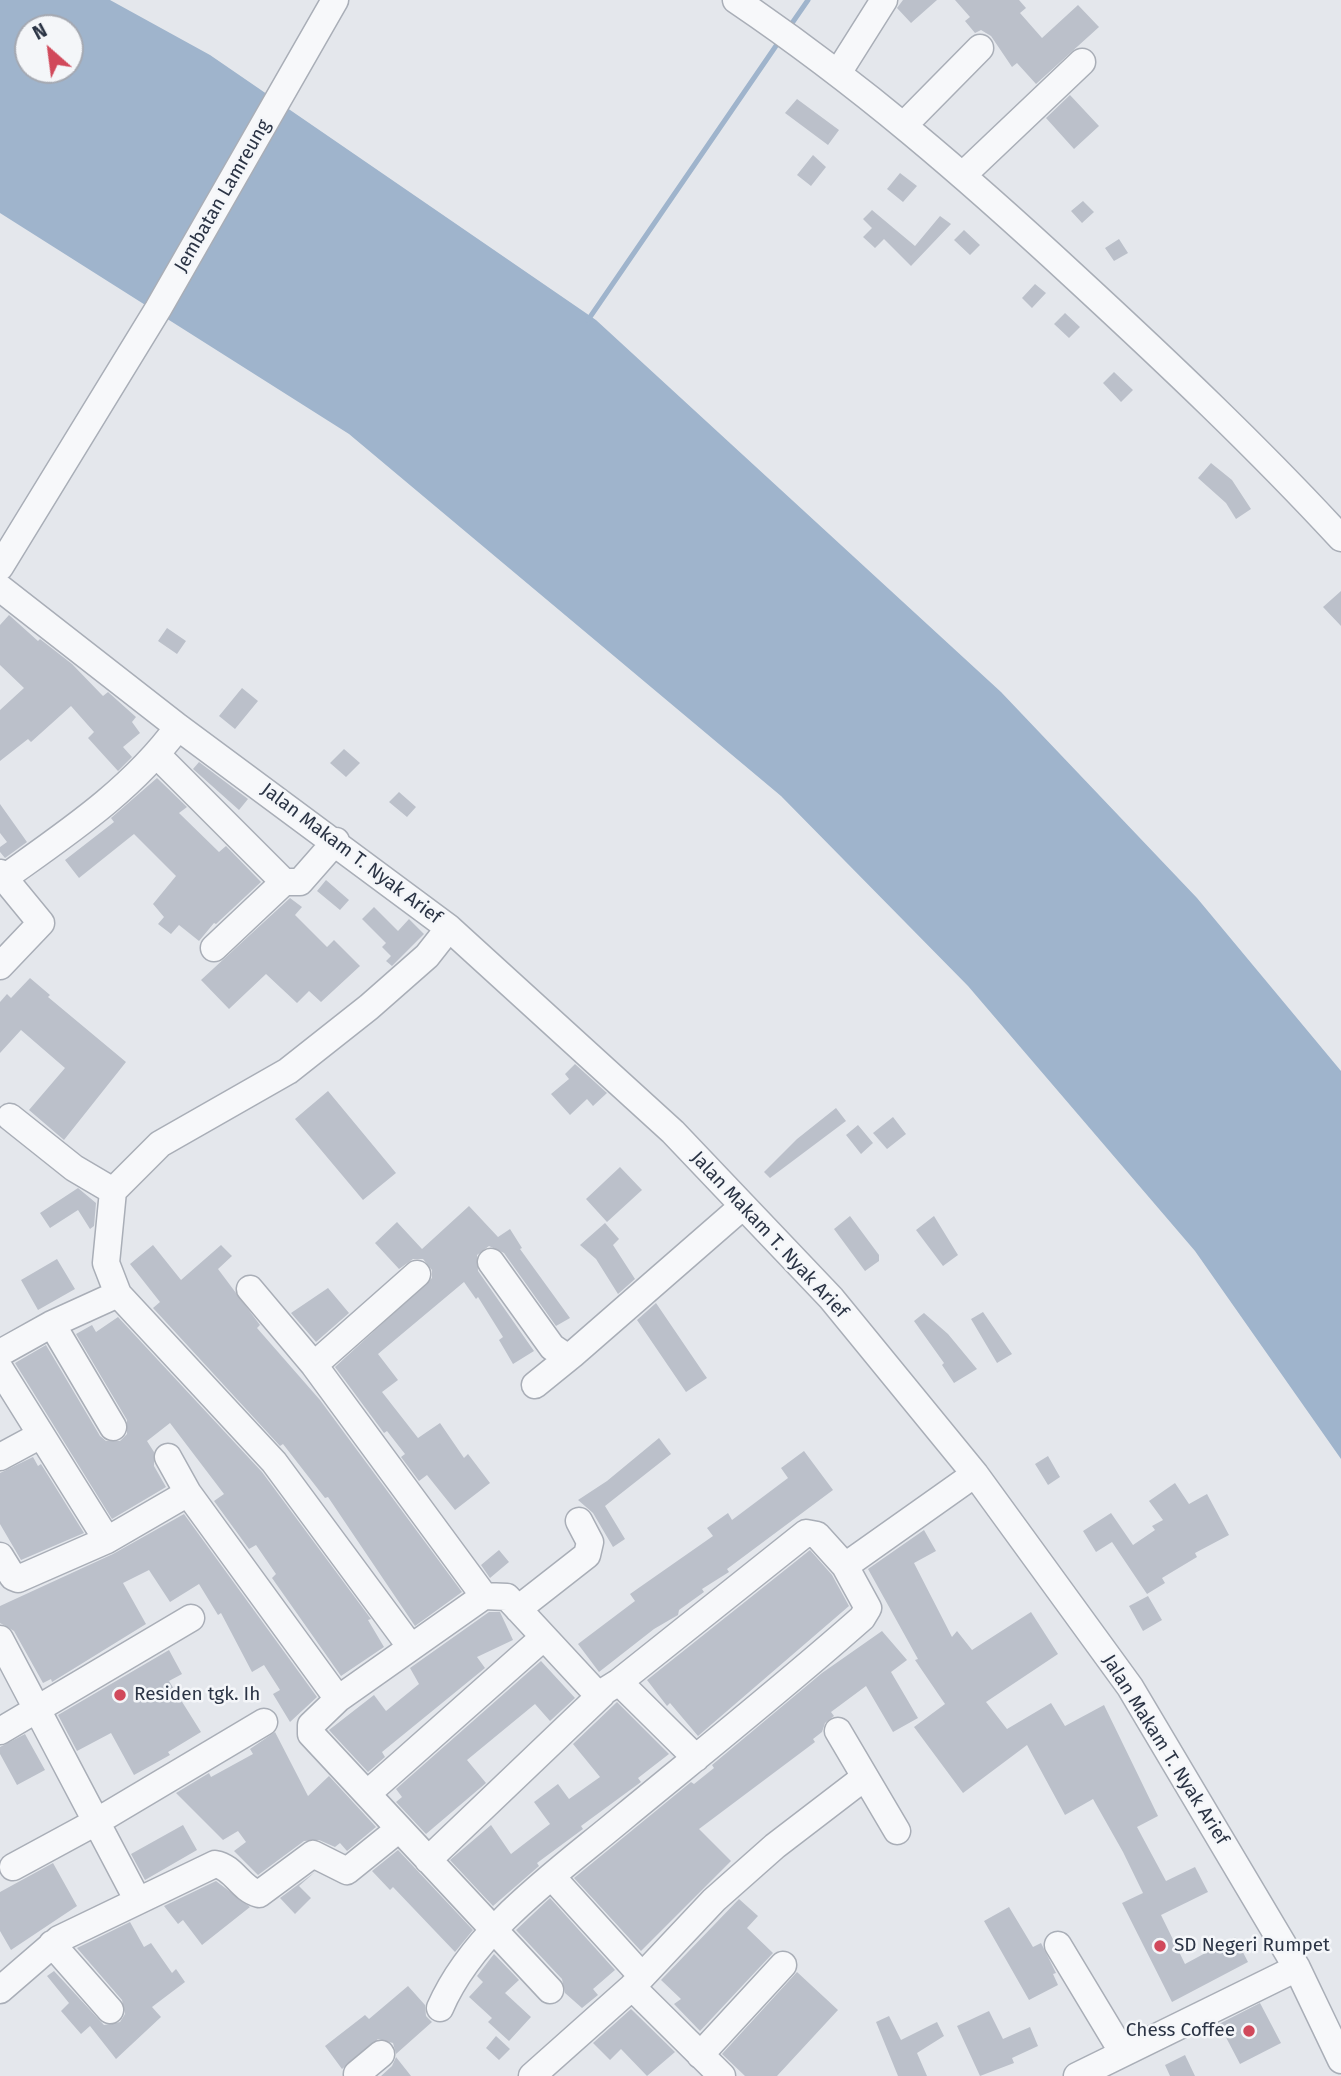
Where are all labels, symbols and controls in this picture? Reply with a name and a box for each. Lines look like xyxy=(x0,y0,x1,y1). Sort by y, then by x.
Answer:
north arrow xyxy=(14,14,84,84)
text: N xyxy=(29,19,51,45)
street label: Jembatan Lamreung xyxy=(170,116,276,276)
street label: Jalan Makam T. Nyak Arief xyxy=(256,779,446,929)
street label: Jalan Makam T. Nyak Arief xyxy=(686,1147,852,1323)
street label: Jalan Makam T. Nyak Arief xyxy=(1097,1651,1233,1849)
place label: Residen tgk. Ih xyxy=(134,1684,260,1706)
marker: Residen tgk. Ih xyxy=(112,1687,128,1703)
place label: SD Negeri Rumpet xyxy=(1174,1935,1330,1957)
marker: SD Negeri Rumpet xyxy=(1152,1938,1168,1954)
place label: Chess Coffee xyxy=(1126,2020,1235,2042)
marker: Chess Coffee xyxy=(1241,2023,1257,2039)

